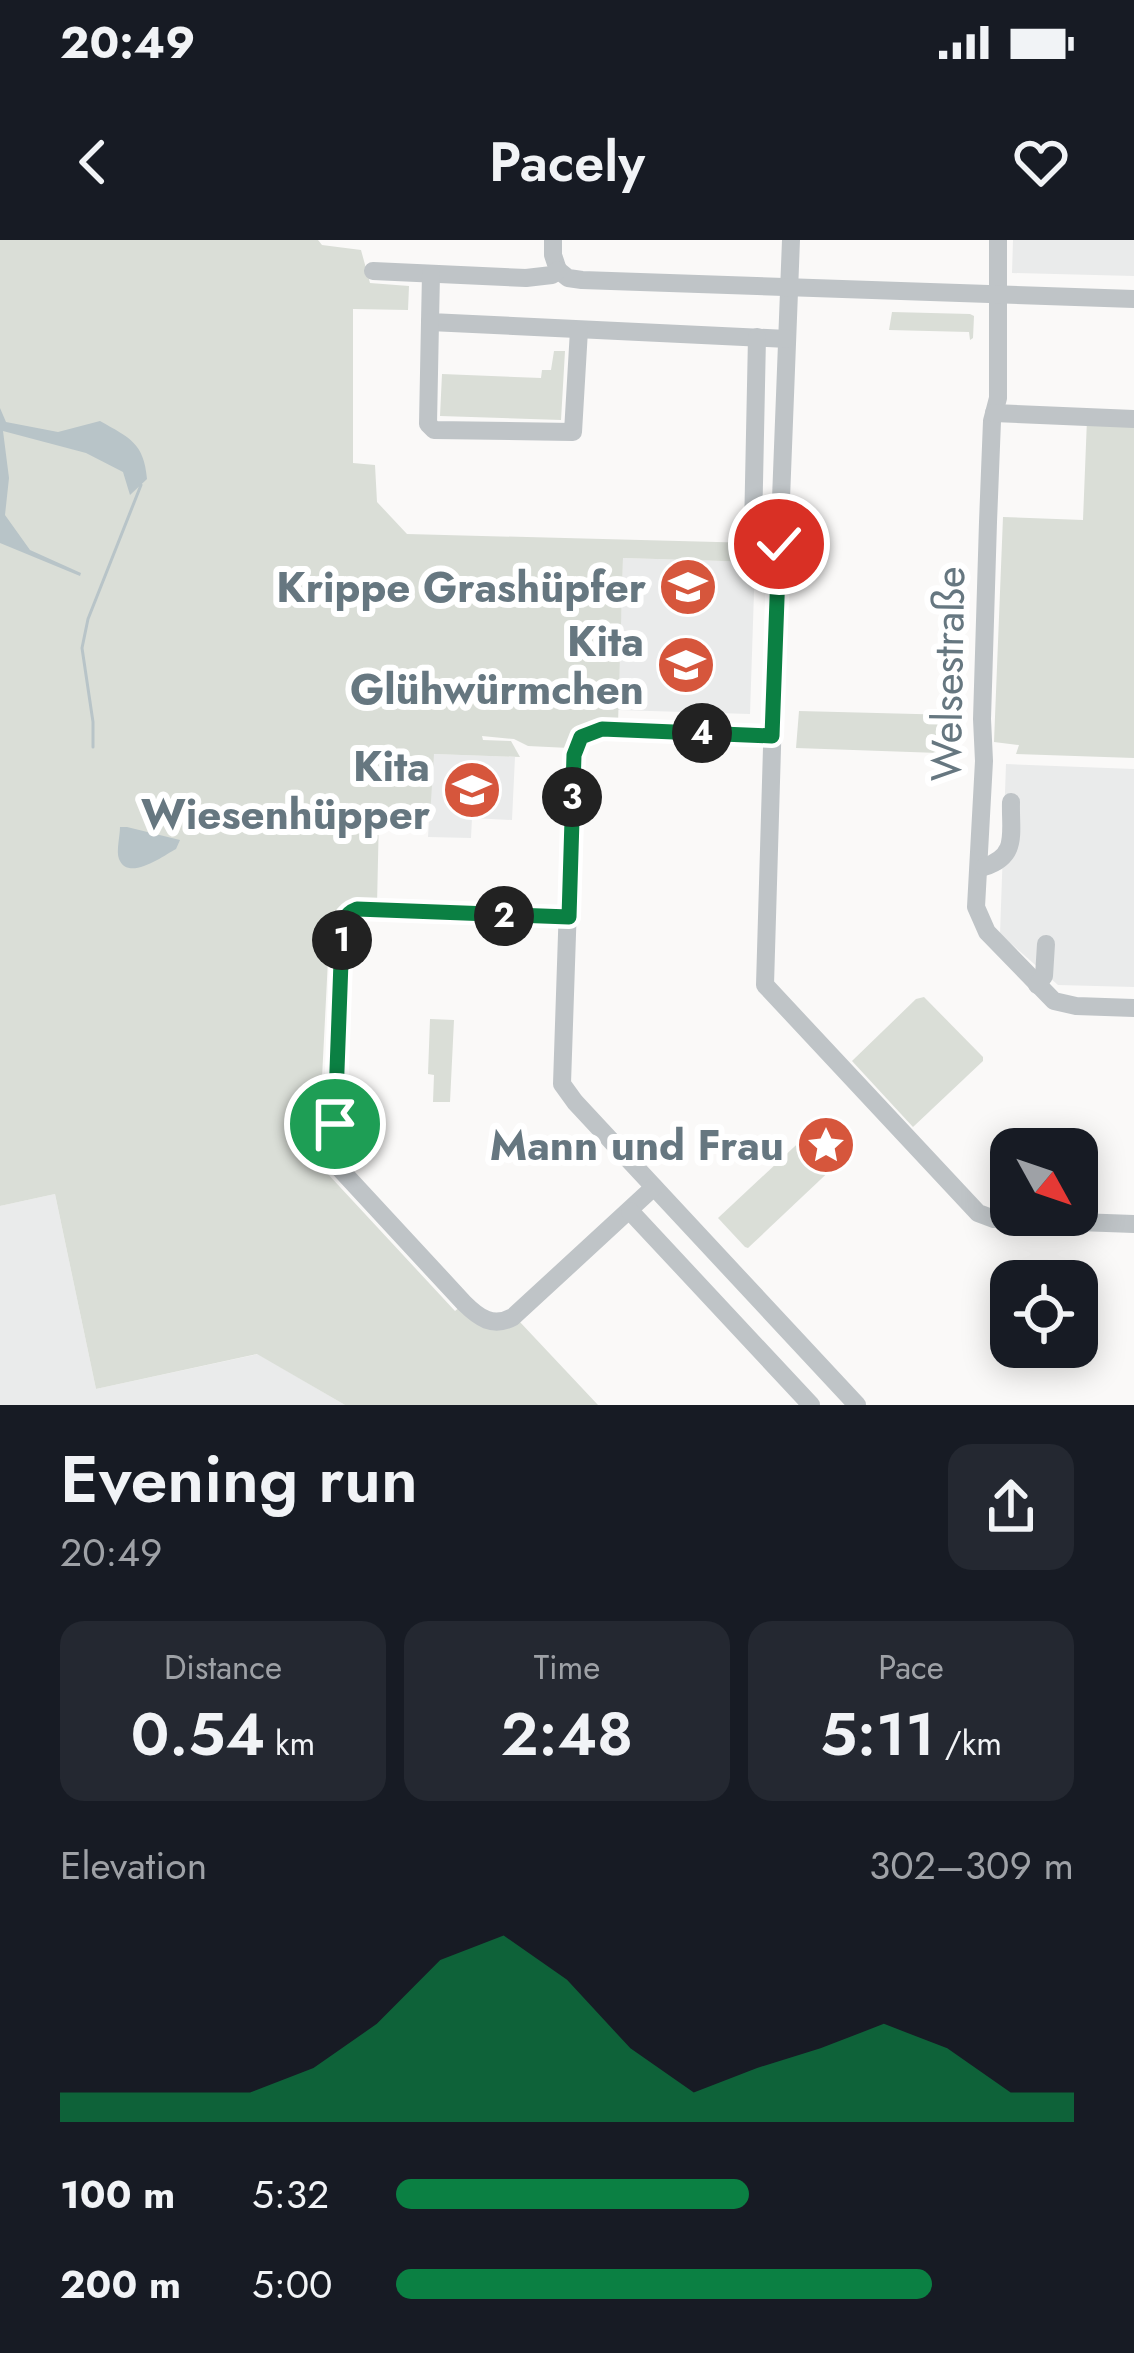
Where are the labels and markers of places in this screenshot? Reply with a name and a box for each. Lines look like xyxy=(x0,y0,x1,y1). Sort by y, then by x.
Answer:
pin xyxy=(728,493,830,595)
school or university icon: Krippe Grashüpfer xyxy=(657,556,719,618)
place label: Krippe Grashüpfer xyxy=(276,557,647,618)
place label: Kita Glühwürmchen xyxy=(350,611,644,720)
school or university icon: Kita Glühwürmchen xyxy=(655,634,717,696)
pin: 4 xyxy=(672,703,732,763)
place label: Kita Wiesenhüpper xyxy=(141,736,431,845)
school or university icon: Kita Wiesenhüpper xyxy=(441,759,503,821)
pin: 3 xyxy=(542,767,602,827)
pin: 2 xyxy=(474,886,534,946)
pin: 1 xyxy=(312,910,372,970)
pin xyxy=(284,1073,386,1175)
place icon: Mann und Frau xyxy=(795,1114,857,1176)
place label: Mann und Frau xyxy=(490,1115,784,1176)

